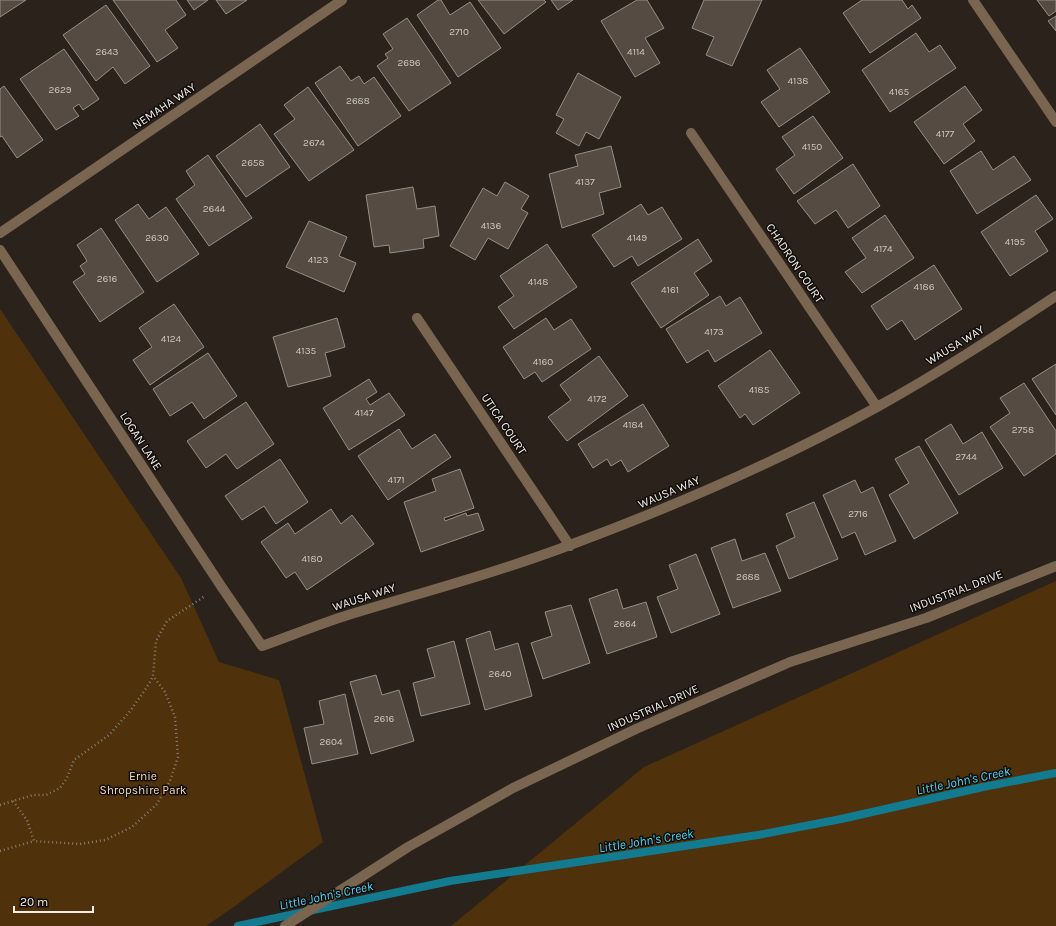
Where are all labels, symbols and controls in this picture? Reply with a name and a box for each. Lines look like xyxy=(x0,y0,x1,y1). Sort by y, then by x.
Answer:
house number: 2710 xyxy=(449,26,469,38)
house number: 2643 xyxy=(95,46,119,58)
house number: 4114 xyxy=(627,46,645,58)
house number: 2696 xyxy=(397,57,421,69)
house number: 4138 xyxy=(788,75,808,87)
street label: NEMAHA WAY xyxy=(130,79,199,132)
house number: 2629 xyxy=(48,84,72,96)
house number: 4165 xyxy=(889,86,909,98)
house number: 2688 xyxy=(346,95,370,107)
house number: 4177 xyxy=(936,128,954,140)
house number: 2674 xyxy=(303,137,325,149)
house number: 4150 xyxy=(802,141,822,153)
house number: 2658 xyxy=(241,157,265,169)
house number: 4137 xyxy=(575,176,595,188)
house number: 2644 xyxy=(203,203,226,215)
house number: 4136 xyxy=(481,220,502,232)
street label: CHADRON COURT xyxy=(763,221,827,305)
house number: 2630 xyxy=(145,232,169,244)
house number: 4149 xyxy=(627,232,647,244)
house number: 4195 xyxy=(1005,236,1026,248)
house number: 4174 xyxy=(873,243,893,255)
house number: 4123 xyxy=(308,254,328,266)
house number: 2616 xyxy=(97,273,118,285)
house number: 4148 xyxy=(528,276,548,288)
house number: 4186 xyxy=(914,281,935,293)
house number: 4161 xyxy=(661,284,679,296)
street label: WAUSA WAY xyxy=(923,322,987,368)
house number: 4173 xyxy=(704,326,724,338)
house number: 4124 xyxy=(161,333,182,345)
house number: 4135 xyxy=(296,345,317,357)
house number: 4160 xyxy=(533,356,553,368)
house number: 4185 xyxy=(749,384,770,396)
street label: UTICA COURT xyxy=(478,391,530,457)
house number: 4172 xyxy=(587,393,607,405)
house number: 4147 xyxy=(354,407,374,419)
street label: LOGAN LANE xyxy=(117,409,165,473)
house number: 4184 xyxy=(623,419,644,431)
house number: 2758 xyxy=(1012,424,1034,436)
house number: 2744 xyxy=(955,451,977,463)
street label: WAUSA WAY xyxy=(636,473,702,511)
house number: 4171 xyxy=(388,474,404,486)
house number: 2716 xyxy=(848,508,868,520)
house number: 4180 xyxy=(302,553,323,565)
street label: INDUSTRIAL DRIVE xyxy=(907,567,1005,615)
house number: 2688 xyxy=(736,571,760,583)
street label: WAUSA WAY xyxy=(331,580,398,614)
house number: 2664 xyxy=(614,618,637,630)
house number: 2640 xyxy=(488,668,512,680)
street label: INDUSTRIAL DRIVE xyxy=(605,682,701,734)
house number: 2616 xyxy=(374,713,395,725)
house number: 2604 xyxy=(319,736,343,748)
water label: Little John's Creek xyxy=(915,763,1012,798)
park label: Ernie Shropshire Park xyxy=(99,769,187,797)
water label: Little John's Creek xyxy=(598,826,695,855)
water label: Little John's Creek xyxy=(278,878,375,913)
scale bar xyxy=(14,888,93,914)
text: 20 m xyxy=(20,895,48,909)

